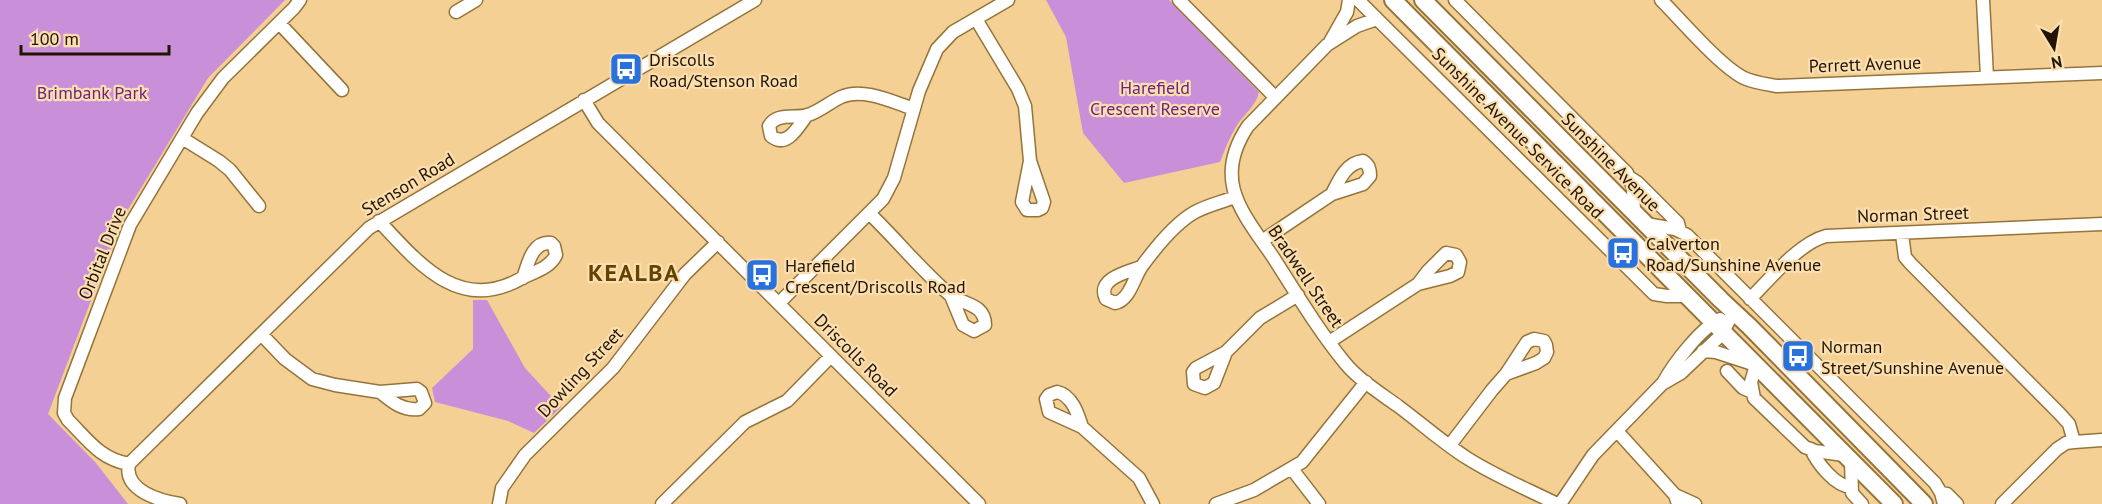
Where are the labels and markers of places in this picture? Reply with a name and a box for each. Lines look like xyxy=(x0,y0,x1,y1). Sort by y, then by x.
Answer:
place label: Driscolls Road/Stenson Road xyxy=(649,48,798,92)
bus stop icon: Driscolls Road/Stenson Road xyxy=(608,51,644,87)
place label: Calverton Road/Sunshine Avenue xyxy=(1646,232,1821,276)
bus stop icon: Calverton Road/Sunshine Avenue xyxy=(1605,235,1641,271)
place label: Harefield Crescent/Driscolls Road xyxy=(785,254,966,298)
bus stop icon: Harefield Crescent/Driscolls Road xyxy=(744,257,780,293)
place label: Norman Street/Sunshine Avenue xyxy=(1821,335,2004,379)
bus stop icon: Norman Street/Sunshine Avenue xyxy=(1780,338,1816,374)

